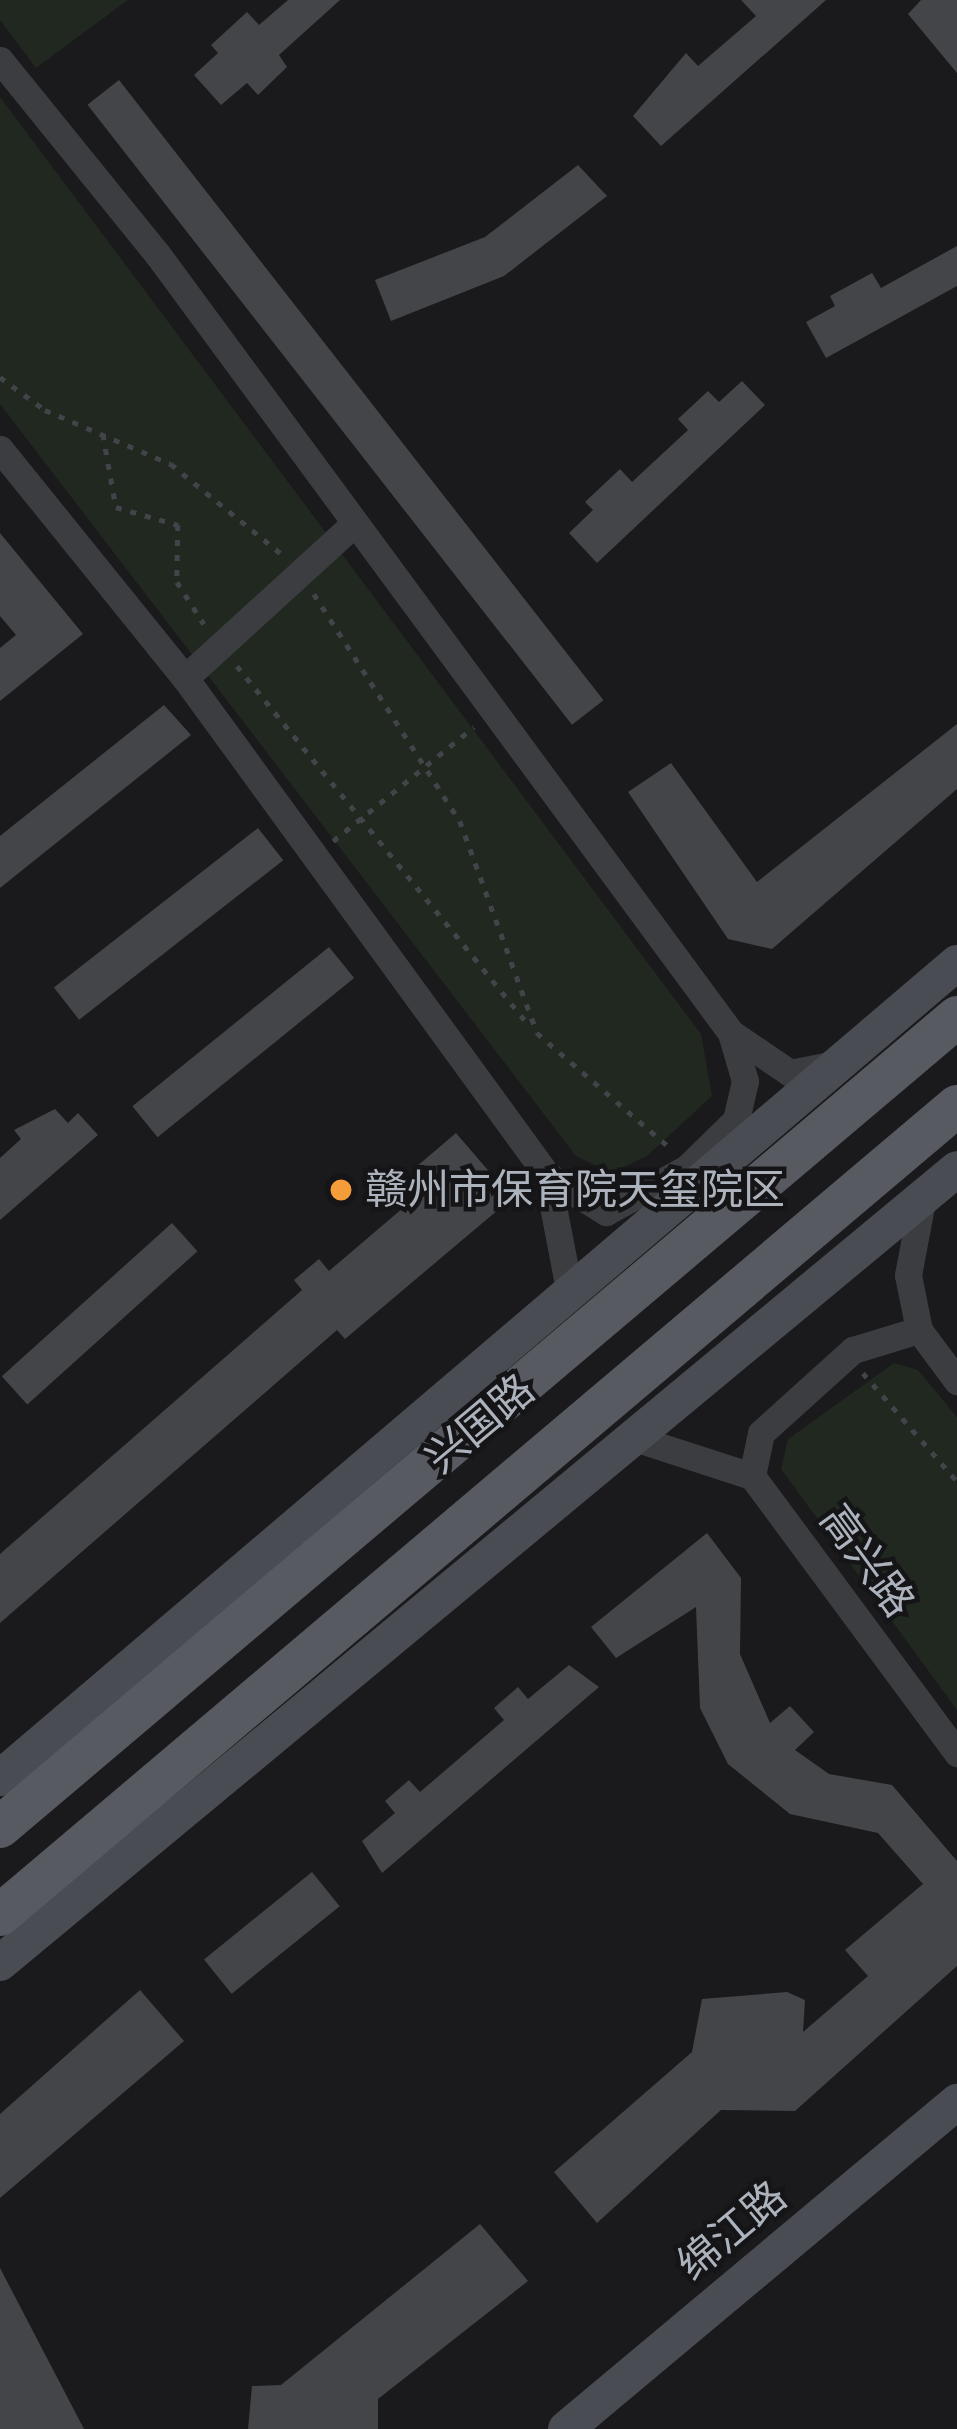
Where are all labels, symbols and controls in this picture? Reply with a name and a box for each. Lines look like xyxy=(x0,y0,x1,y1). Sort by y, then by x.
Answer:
place label: 赣州市保育院天玺院区 xyxy=(365,1165,785,1215)
marker: 赣州市保育院天玺院区 xyxy=(328,1177,354,1203)
street label: 兴国路 xyxy=(416,1364,544,1484)
street label: 高兴路 xyxy=(810,1495,924,1627)
street label: 绵江路 xyxy=(668,2171,796,2291)

